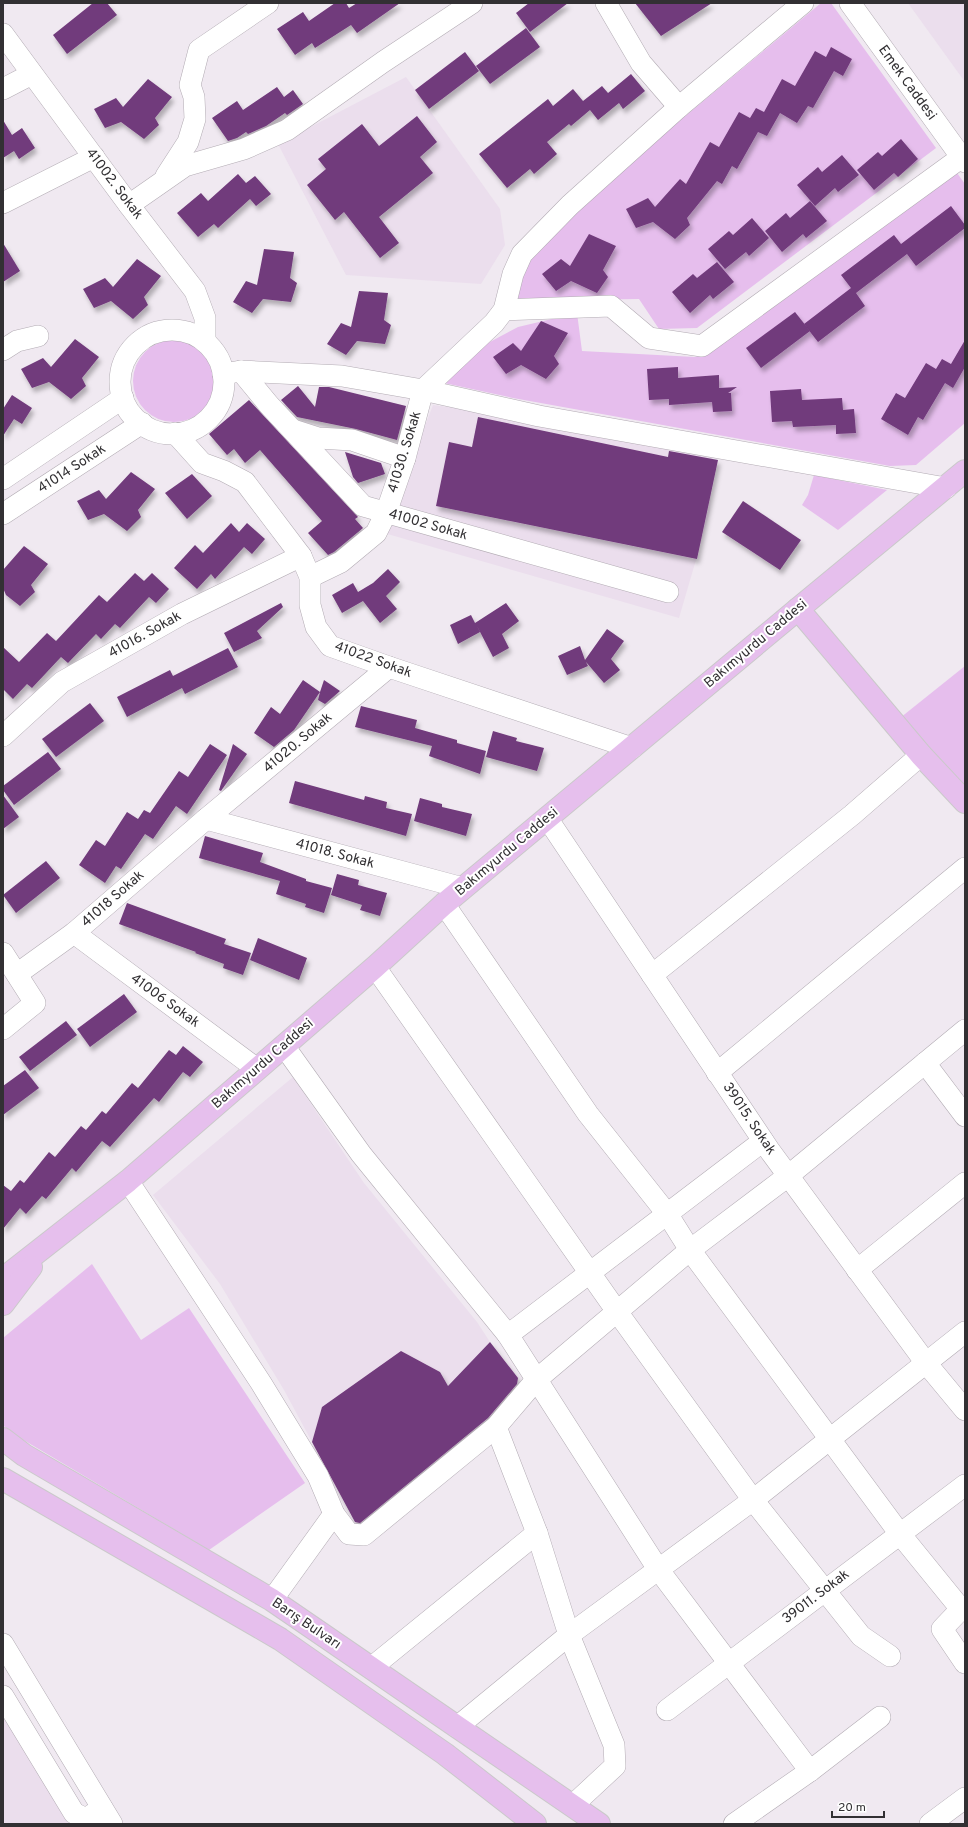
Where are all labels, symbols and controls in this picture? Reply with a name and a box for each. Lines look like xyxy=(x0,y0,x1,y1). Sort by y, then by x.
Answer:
street label: Emek Caddesi xyxy=(874,42,940,124)
street label: 41002. Sokak xyxy=(82,145,146,223)
street label: 41030. Sokak xyxy=(385,409,425,495)
street label: 41014 Sokak xyxy=(35,441,109,497)
street label: 41002 Sokak xyxy=(387,506,469,544)
street label: Bakımyurdu Caddesi xyxy=(701,596,811,692)
street label: 41016. Sokak xyxy=(106,608,184,662)
street label: 41022 Sokak xyxy=(332,638,414,682)
street label: 41020. Sokak xyxy=(260,709,336,777)
street label: Bakımyurdu Caddesi xyxy=(452,804,562,900)
street label: 41018. Sokak xyxy=(294,835,376,873)
street label: 41018 Sokak xyxy=(78,867,148,931)
street label: 41006 Sokak xyxy=(127,970,203,1032)
street label: Bakımyurdu Caddesi xyxy=(209,1015,317,1113)
street label: 39015. Sokak xyxy=(719,1080,779,1158)
street label: 39011. Sokak xyxy=(779,1566,853,1628)
street label: Barış Bulvarı xyxy=(268,1595,344,1653)
scale bar xyxy=(832,1793,884,1819)
text: 20 m xyxy=(838,1800,866,1816)

